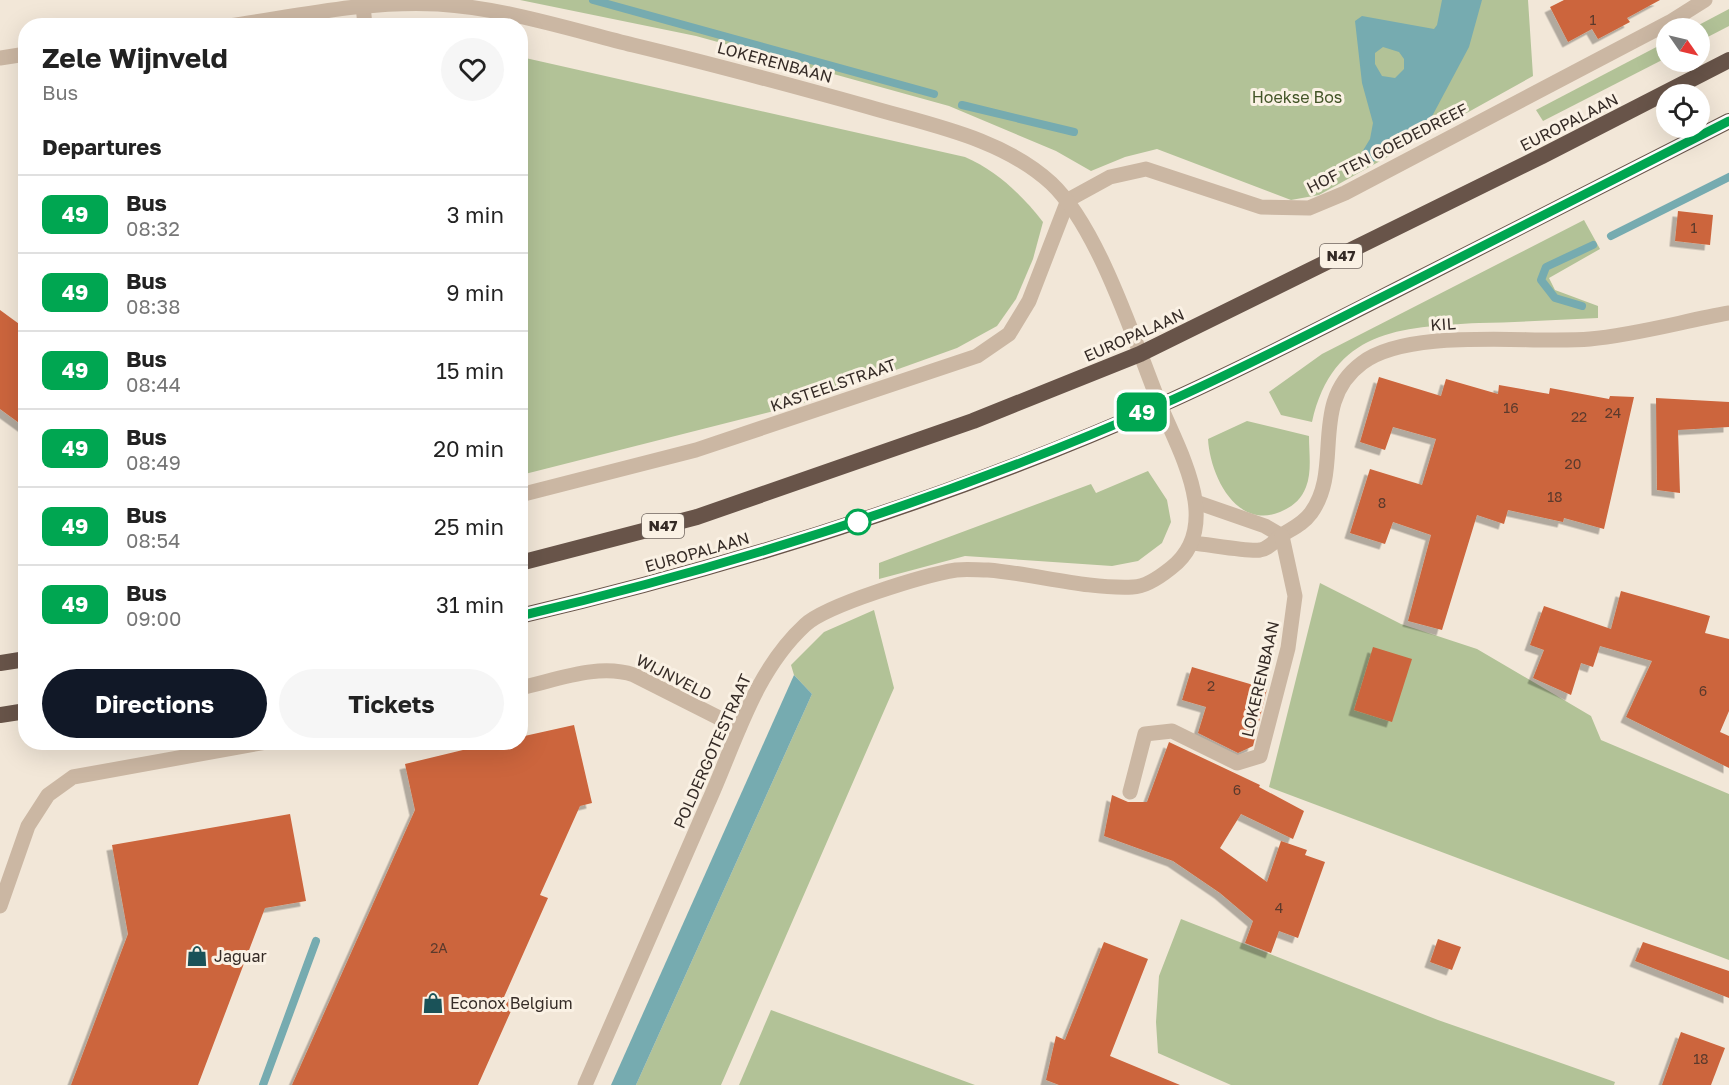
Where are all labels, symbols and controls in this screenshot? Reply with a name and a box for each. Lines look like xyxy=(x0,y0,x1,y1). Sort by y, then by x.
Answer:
house number: 1 xyxy=(1590,11,1597,28)
north arrow xyxy=(1656,18,1710,72)
map controls xyxy=(1656,18,1710,138)
street label: LOKERENBAAN xyxy=(715,37,835,87)
button: heart xyxy=(441,38,504,101)
text: Zele Wijnveld xyxy=(42,41,228,74)
text: Bus xyxy=(42,80,78,104)
button: locate xyxy=(1656,84,1710,138)
park label: Hoekse Bos xyxy=(1252,87,1342,107)
street label: EUROPALAAN xyxy=(1517,89,1621,155)
street label: HOF TEN GOEDEDREEF xyxy=(1303,99,1471,197)
text: Departures xyxy=(42,133,161,160)
text: Bus xyxy=(126,189,167,216)
text: 49 xyxy=(62,201,88,227)
text: 3 min xyxy=(447,201,504,228)
text: 08:32 xyxy=(126,216,180,240)
house number: 1 xyxy=(1691,219,1698,236)
road number: N47 xyxy=(1320,244,1362,268)
text: Bus xyxy=(126,267,167,294)
text: 49 xyxy=(62,279,88,305)
text: 9 min xyxy=(446,279,504,306)
text: 08:38 xyxy=(126,294,181,318)
street label: EUROPALAAN xyxy=(1081,304,1187,366)
street label: KIL xyxy=(1430,313,1456,335)
text: Bus xyxy=(126,345,167,372)
street label: KASTEELSTRAAT xyxy=(768,354,899,416)
text: 49 xyxy=(62,357,88,383)
text: 15 min xyxy=(436,357,504,384)
text: 08:44 xyxy=(126,372,181,396)
line badge: 49 xyxy=(1115,392,1169,432)
text: 49 xyxy=(1129,399,1155,425)
house number: 16 xyxy=(1503,399,1519,416)
house number: 24 xyxy=(1605,404,1621,421)
house number: 22 xyxy=(1571,408,1587,425)
text: Bus xyxy=(126,423,167,450)
text: 49 xyxy=(62,435,88,461)
text: 20 min xyxy=(433,435,504,462)
text: 08:49 xyxy=(126,450,181,474)
house number: 20 xyxy=(1565,455,1581,472)
house number: 18 xyxy=(1547,488,1563,505)
house number: 8 xyxy=(1378,494,1386,511)
text: Bus xyxy=(126,501,167,528)
unlabelled marker xyxy=(845,509,871,535)
text: 49 xyxy=(62,513,88,539)
text: 25 min xyxy=(434,513,504,540)
road number: N47 xyxy=(642,514,684,538)
text: 08:54 xyxy=(126,528,180,552)
street label: EUROPALAAN xyxy=(643,528,751,576)
text: Bus xyxy=(126,579,167,606)
text: 49 xyxy=(62,591,88,617)
text: 31 min xyxy=(436,591,504,618)
text: 09:00 xyxy=(126,606,181,630)
street label: LOKERENBAAN xyxy=(1237,619,1283,739)
street label: WIJNVELD xyxy=(633,649,715,705)
button: Directions xyxy=(42,669,267,738)
button: Tickets xyxy=(279,669,504,738)
street label: POLDERGOTESTRAAT xyxy=(669,671,755,831)
house number: 2 xyxy=(1207,677,1215,694)
house number: 6 xyxy=(1699,682,1707,699)
house number: 6 xyxy=(1233,781,1241,798)
house number: 4 xyxy=(1275,899,1283,916)
house number: 2A xyxy=(430,939,448,956)
shop icon: Jaguar xyxy=(185,944,209,968)
place label: Jaguar xyxy=(214,946,267,966)
shop icon: Econox Belgium xyxy=(421,991,445,1015)
place label: Econox Belgium xyxy=(450,993,573,1013)
house number: 18 xyxy=(1693,1050,1709,1067)

